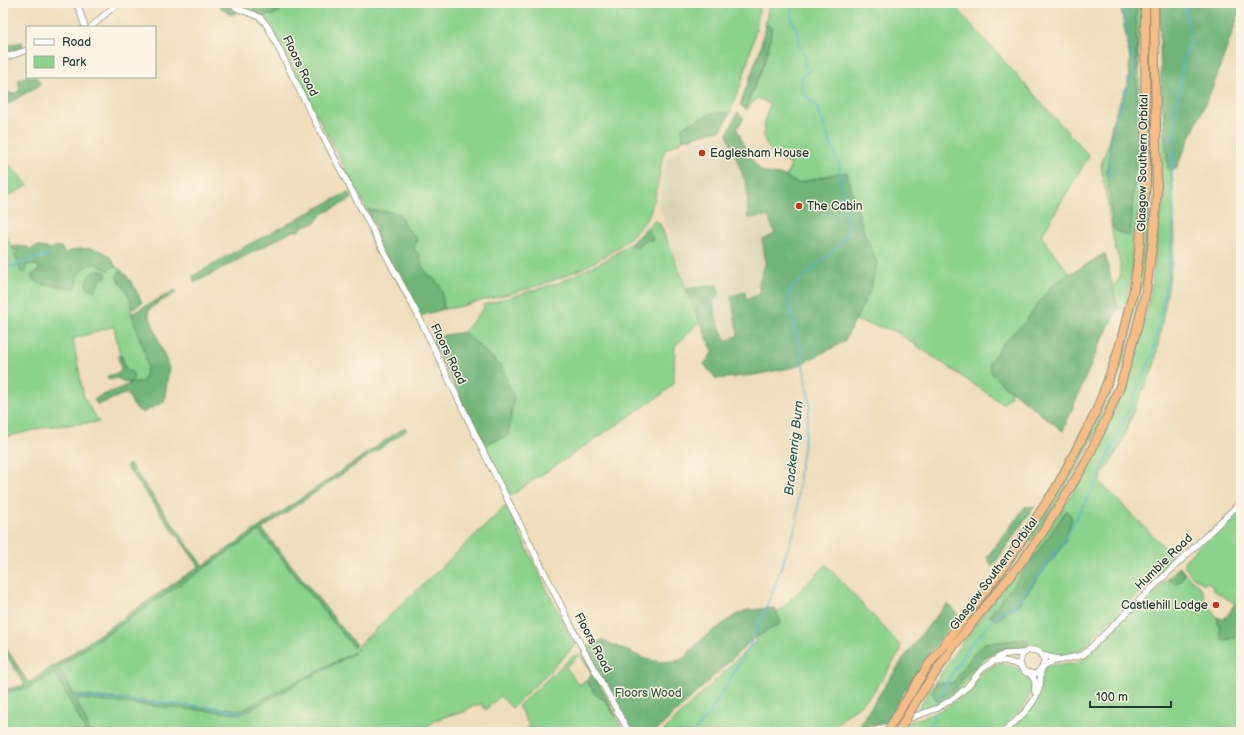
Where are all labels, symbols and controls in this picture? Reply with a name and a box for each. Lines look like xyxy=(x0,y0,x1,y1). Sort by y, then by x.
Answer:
legend xyxy=(26,26,156,78)
street label: Floors Road xyxy=(279,33,321,99)
text: Road xyxy=(62,35,91,50)
text: Park xyxy=(62,55,86,70)
street label: Glasgow Southern Orbital xyxy=(1134,94,1152,232)
place label: Eaglesham House xyxy=(710,146,809,161)
marker: Eaglesham House xyxy=(697,148,707,158)
place label: The Cabin xyxy=(807,199,863,214)
marker: The Cabin xyxy=(794,201,804,211)
street label: Floors Road xyxy=(427,321,469,387)
water label: Brackenrig Burn xyxy=(781,400,807,496)
street label: Glasgow Southern Orbital xyxy=(947,515,1041,633)
street label: Humbie Road xyxy=(1132,531,1196,593)
place label: Castlehill Lodge xyxy=(1121,598,1208,613)
marker: Castlehill Lodge xyxy=(1211,600,1221,610)
street label: Floors Road xyxy=(571,610,615,676)
scale bar xyxy=(1090,683,1171,709)
park label: Floors Wood xyxy=(614,686,682,701)
text: 100 m xyxy=(1096,690,1128,705)

